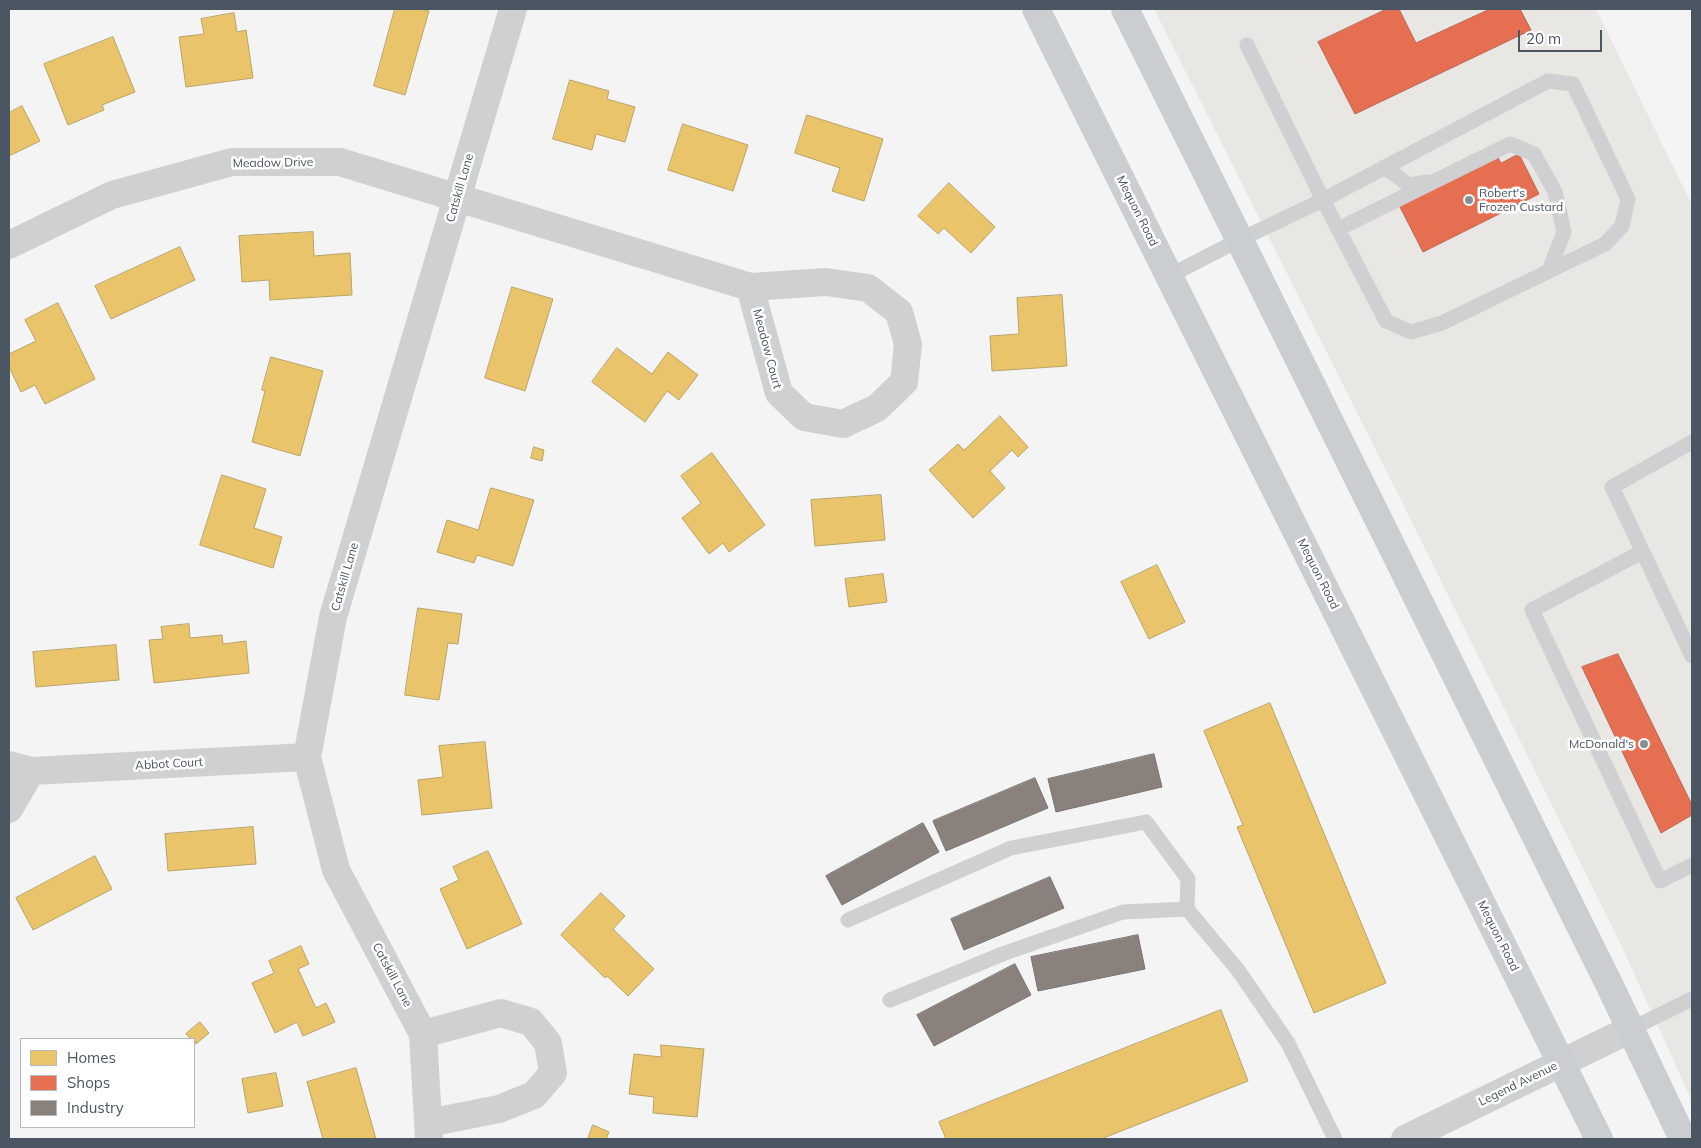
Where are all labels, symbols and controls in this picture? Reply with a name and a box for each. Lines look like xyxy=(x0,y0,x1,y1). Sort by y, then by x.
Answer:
scale bar xyxy=(1521,20,1605,52)
text: 20 m xyxy=(1526,29,1561,48)
street label: Catskill Lane xyxy=(443,152,477,224)
street label: Meadow Drive xyxy=(233,155,313,171)
street label: Mequon Road xyxy=(1113,173,1161,249)
place label: Robert's Frozen Custard xyxy=(1479,186,1563,214)
marker: Robert's Frozen Custard xyxy=(1463,194,1475,206)
street label: Meadow Court xyxy=(749,308,785,390)
street label: Mequon Road xyxy=(1294,536,1342,612)
street label: Catskill Lane xyxy=(328,541,362,613)
place label: McDonald's xyxy=(1569,737,1634,751)
marker: McDonald's xyxy=(1638,738,1650,750)
street label: Abbot Court xyxy=(135,755,203,773)
street label: Mequon Road xyxy=(1474,898,1522,974)
street label: Catskill Lane xyxy=(369,940,415,1010)
legend xyxy=(20,1038,195,1128)
text: Homes xyxy=(67,1048,116,1067)
street label: Legend Avenue xyxy=(1476,1059,1560,1109)
text: Shops xyxy=(67,1073,110,1092)
text: Industry xyxy=(67,1098,124,1117)

